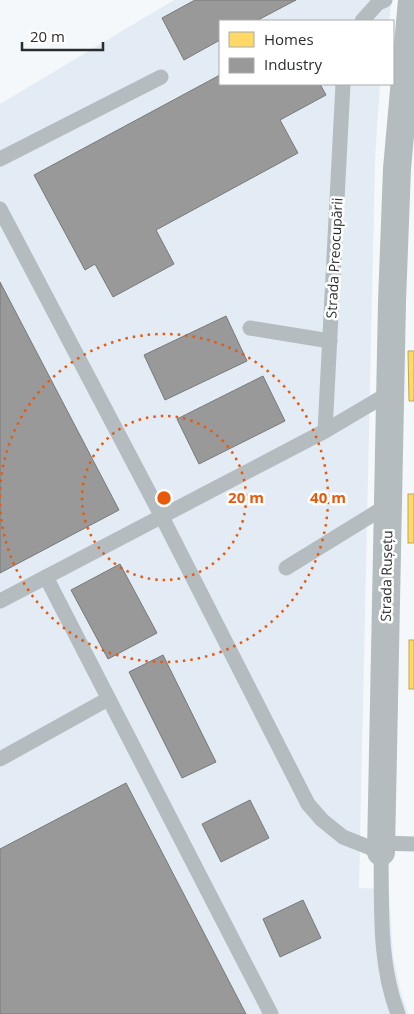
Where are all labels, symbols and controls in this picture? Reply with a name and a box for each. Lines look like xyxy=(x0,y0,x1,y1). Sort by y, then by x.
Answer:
scale bar xyxy=(22,20,104,52)
legend xyxy=(219,20,394,85)
text: 20 m xyxy=(30,26,65,46)
text: Homes xyxy=(264,29,314,49)
text: Industry xyxy=(264,54,322,74)
street label: Strada Preocupării xyxy=(321,197,347,319)
text: 20 m xyxy=(228,487,264,507)
text: 40 m xyxy=(310,487,346,507)
centre of rings xyxy=(155,489,173,507)
street label: Strada Rușețu xyxy=(376,530,396,622)

